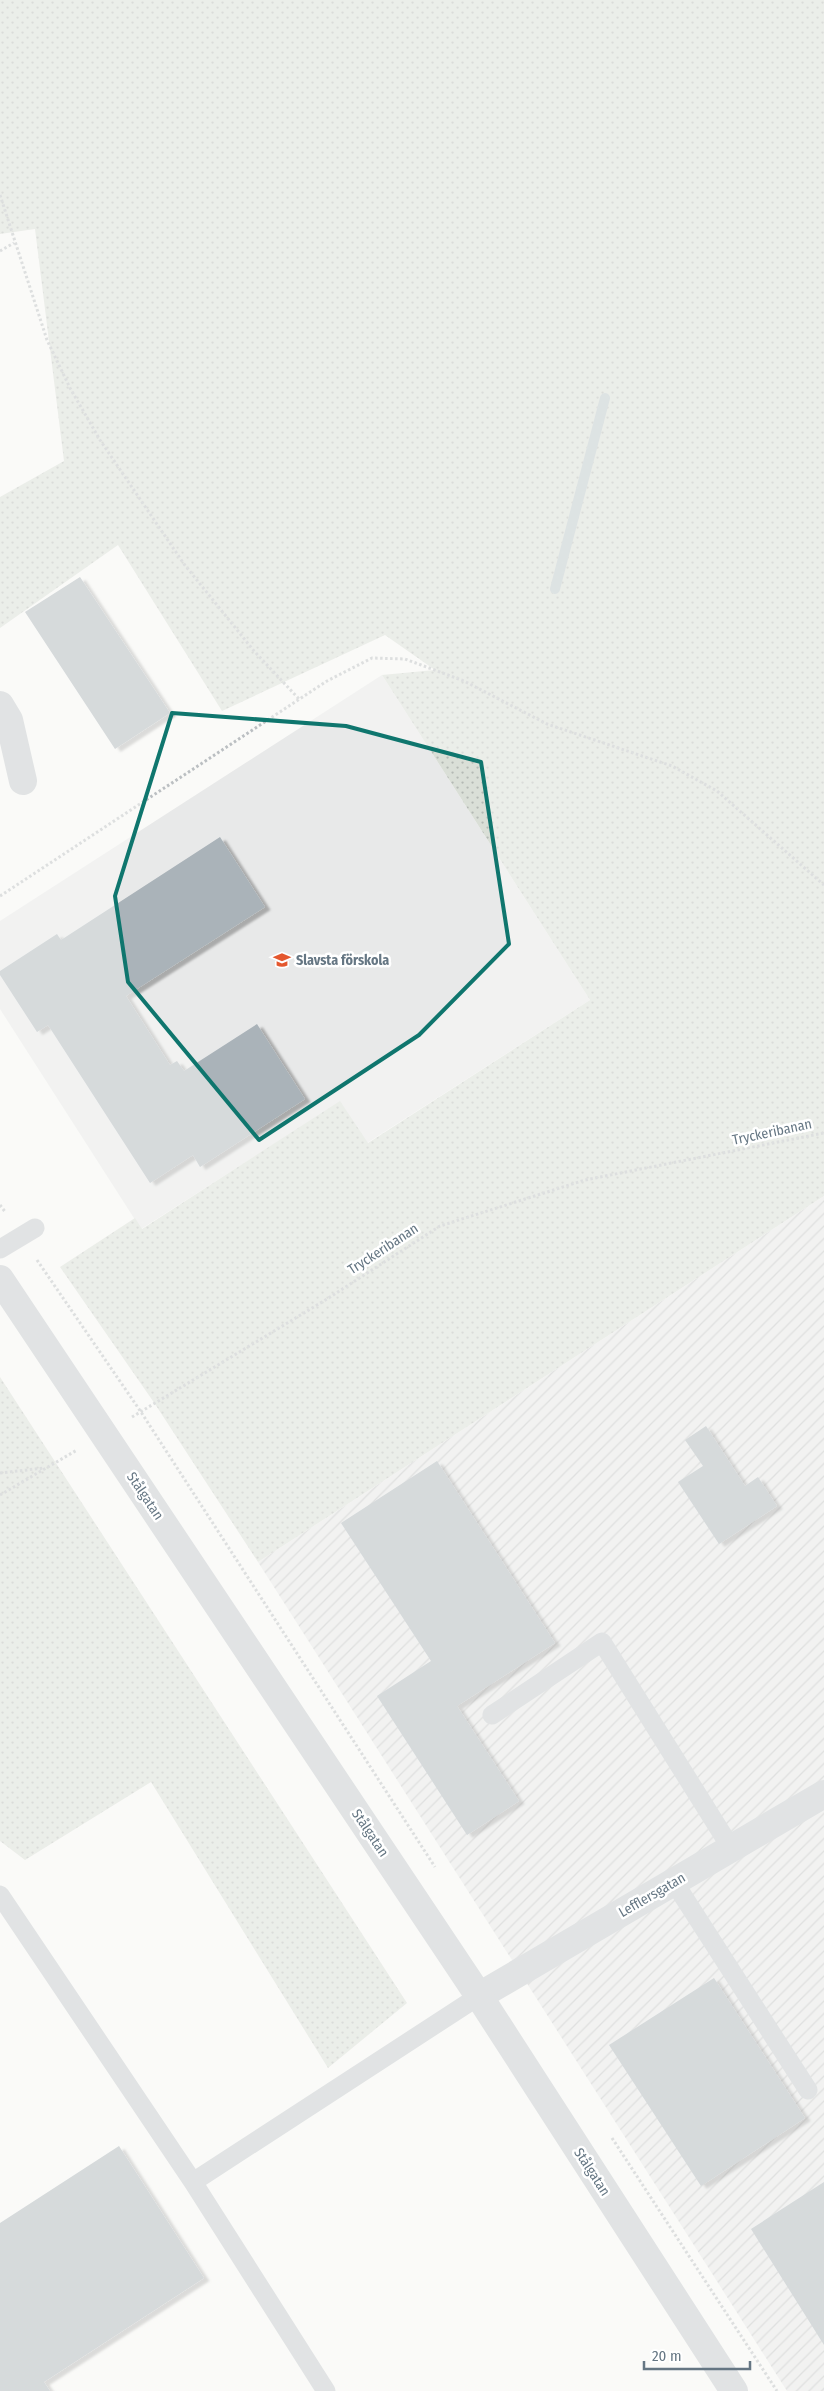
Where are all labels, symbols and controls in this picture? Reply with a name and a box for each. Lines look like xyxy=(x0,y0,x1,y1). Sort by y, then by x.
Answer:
school or university icon: Slavsta förskola xyxy=(272,950,292,970)
place label: Slavsta förskola xyxy=(296,952,389,969)
street label: Tryckeribanan xyxy=(731,1115,813,1149)
street label: Tryckeribanan xyxy=(345,1220,421,1278)
street label: Stålgatan xyxy=(123,1469,167,1523)
street label: Stålgatan xyxy=(348,1806,392,1860)
street label: Lefflersgatan xyxy=(616,1869,688,1921)
street label: Stålgatan xyxy=(570,2145,614,2199)
scale bar xyxy=(644,2338,750,2370)
text: 20 m xyxy=(652,2347,682,2365)

